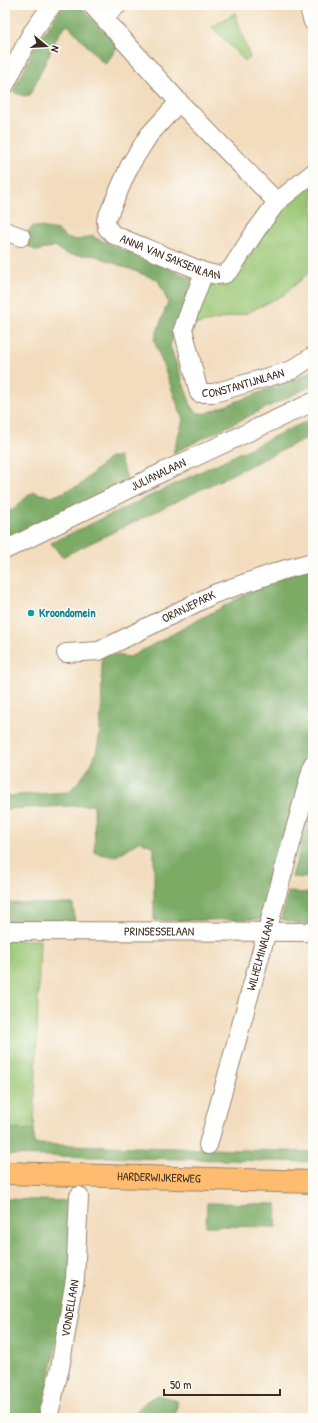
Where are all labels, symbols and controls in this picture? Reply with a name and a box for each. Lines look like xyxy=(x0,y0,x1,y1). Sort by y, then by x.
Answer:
north arrow xyxy=(26,26,66,66)
text: N xyxy=(48,44,63,54)
street label: ANNA VAN SAKSENLAAN xyxy=(118,229,221,283)
street label: CONSTANTIJNLAAN xyxy=(202,364,286,401)
street label: JULIANALAAN xyxy=(128,454,188,495)
street label: ORANJEPARK xyxy=(159,585,219,627)
place label: Kroondomein xyxy=(39,604,96,621)
marker: Kroondomein xyxy=(26,608,36,618)
street label: WILHELMINALAAN xyxy=(242,916,278,992)
street label: PRINSESSELAAN xyxy=(124,922,194,940)
street label: HARDERWIJKERWEG xyxy=(117,1167,201,1187)
street label: VONDELLAAN xyxy=(56,1278,83,1338)
scale bar xyxy=(164,1371,280,1397)
text: 50 m xyxy=(170,1376,191,1393)

